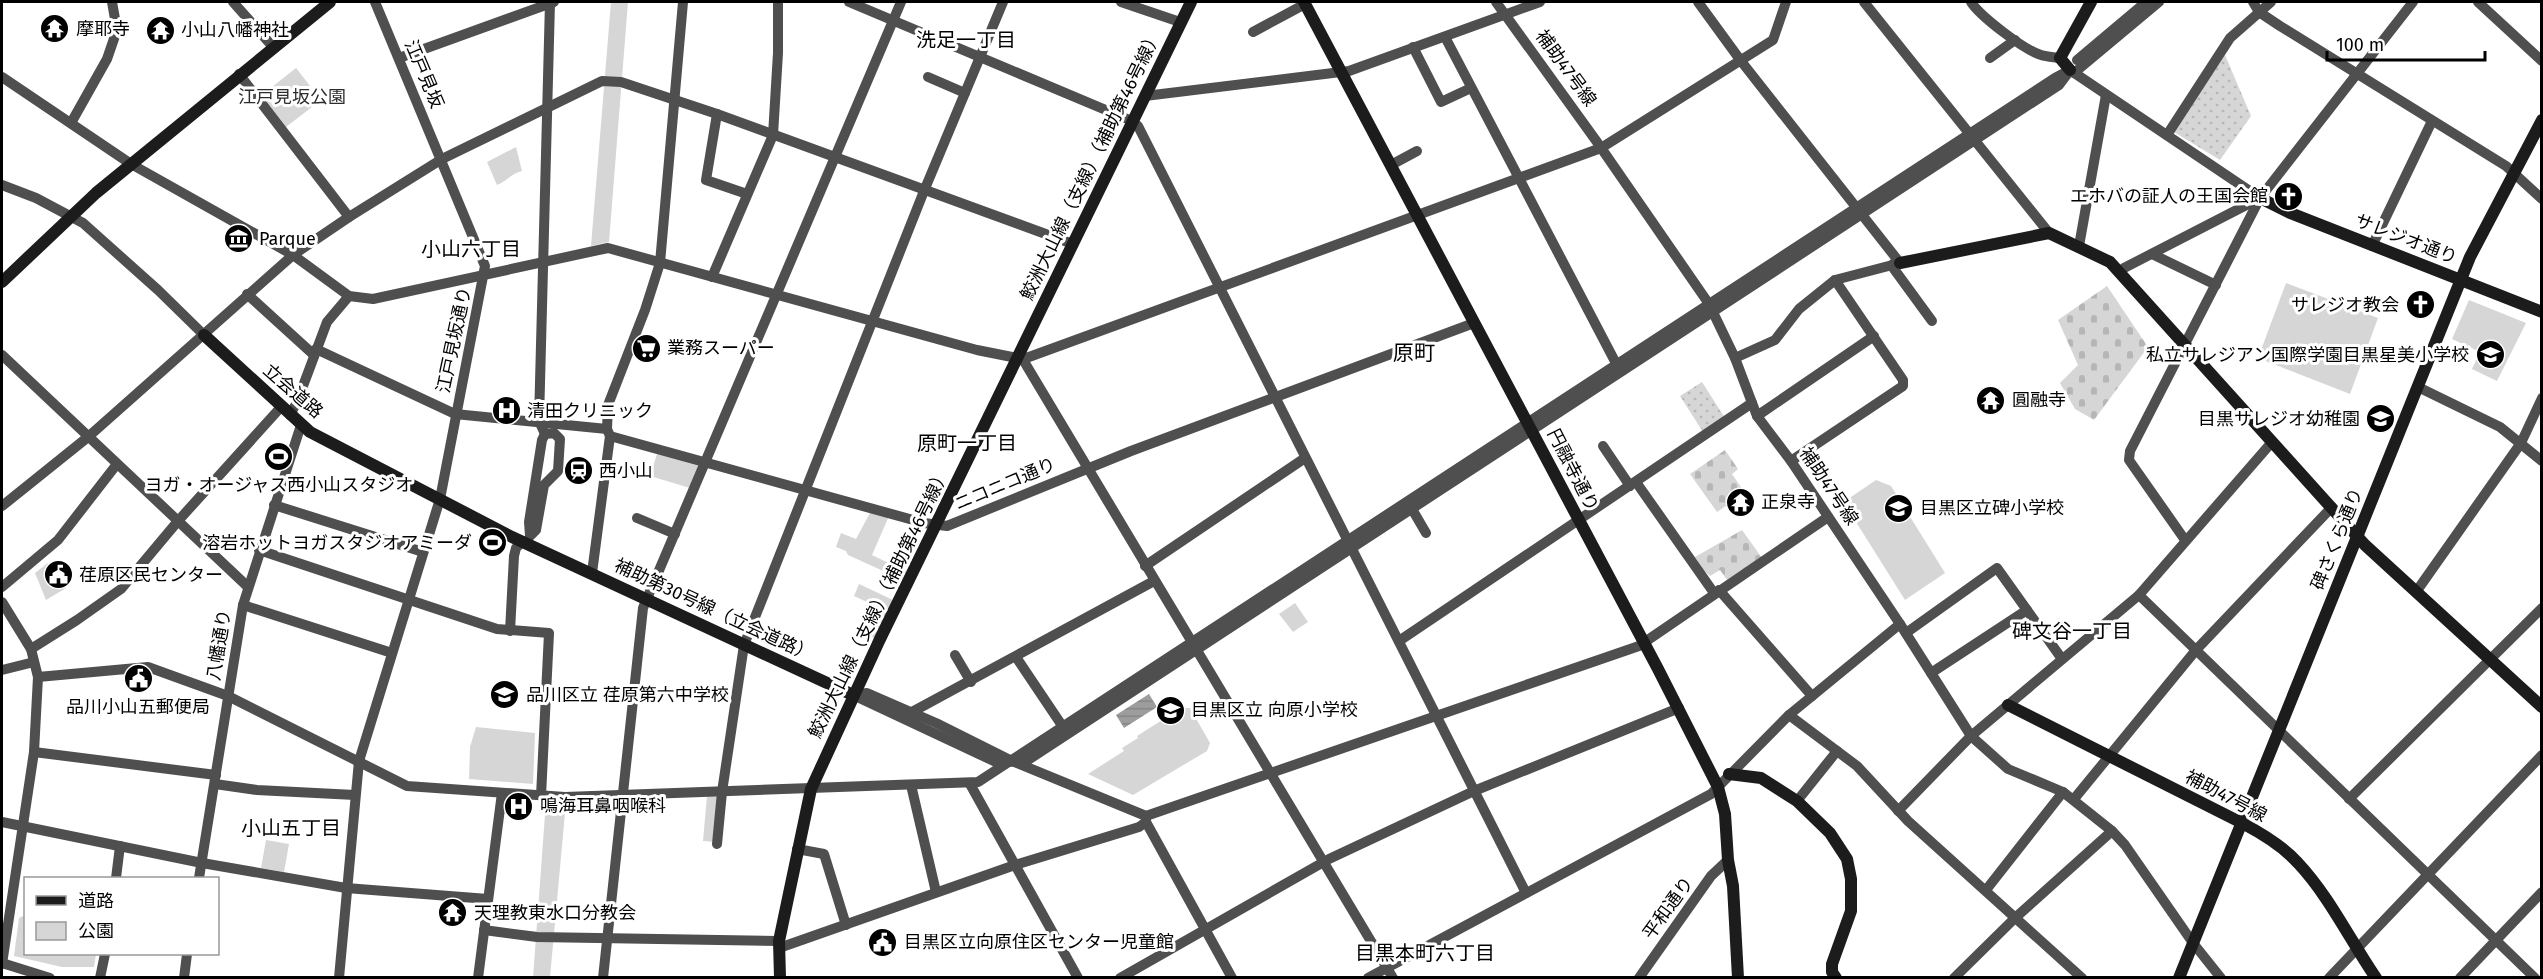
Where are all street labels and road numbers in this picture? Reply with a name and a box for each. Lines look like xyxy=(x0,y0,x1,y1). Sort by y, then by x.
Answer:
street label: 補助47号線 xyxy=(1531,25,1601,111)
street label: 鮫洲大山線（支線）（補助第46号線） xyxy=(1016,26,1166,304)
street label: 江戸見坂 xyxy=(400,37,448,111)
street label: サレジオ通り xyxy=(2352,209,2460,269)
street label: 江戸見坂通り xyxy=(432,285,476,395)
street label: 立会道路 xyxy=(259,359,327,423)
street label: 円融寺通り xyxy=(1543,425,1603,515)
street label: 補助47号線 xyxy=(1795,443,1863,529)
street label: ニコニコ通り xyxy=(951,453,1059,515)
street label: 鮫洲大山線（支線）（補助第46号線） xyxy=(804,464,954,742)
street label: 碑さくら通り xyxy=(2307,485,2367,593)
street label: 補助第30号線（立会道路） xyxy=(611,554,817,666)
street label: 八幡通り xyxy=(203,608,235,682)
street label: 補助47号線 xyxy=(2181,765,2271,827)
street label: 平和通り xyxy=(1638,872,1698,944)

